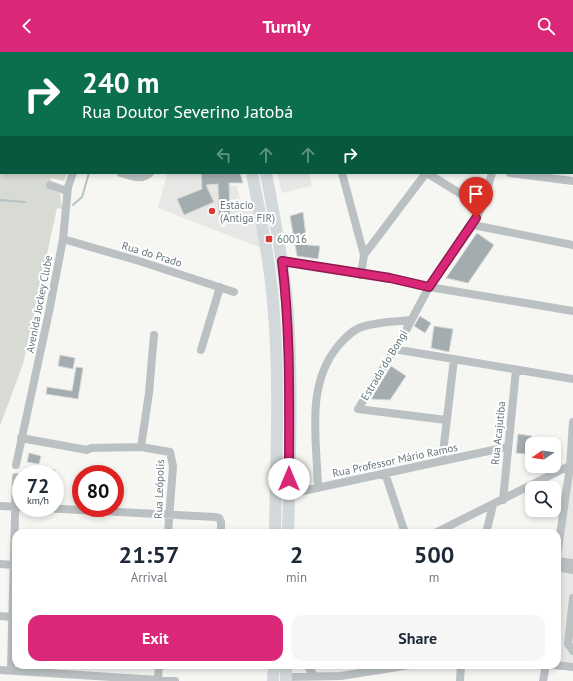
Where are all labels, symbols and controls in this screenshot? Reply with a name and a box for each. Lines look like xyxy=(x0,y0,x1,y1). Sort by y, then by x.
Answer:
icon: back xyxy=(16,15,38,37)
text: Turnly xyxy=(262,15,311,38)
icon: search xyxy=(535,15,557,37)
text: 240 m xyxy=(82,64,159,101)
icon: right xyxy=(16,68,68,120)
text: Rua Doutor Severino Jatobá xyxy=(82,100,293,123)
icon: left xyxy=(213,144,235,166)
icon: ahead xyxy=(255,144,277,166)
icon: ahead xyxy=(297,144,319,166)
icon: right xyxy=(339,144,361,166)
pin xyxy=(459,177,493,218)
icon: arrive xyxy=(465,183,487,205)
place label: Estácio (Antiga FIR) xyxy=(220,198,275,225)
marker: Estácio (Antiga FIR) xyxy=(207,206,217,216)
place label: 60016 xyxy=(277,232,307,246)
marker: 60016 xyxy=(264,234,274,244)
street label: Rua do Prado xyxy=(120,238,184,270)
street label: Avenida Jockey Clube xyxy=(23,254,55,354)
street label: Estrada do Bongi xyxy=(357,327,411,403)
street label: Rua Acajutiba xyxy=(488,400,508,466)
north arrow xyxy=(525,437,561,473)
map controls xyxy=(525,437,561,517)
street label: Rua Professor Mário Ramos xyxy=(331,440,459,480)
position arrow xyxy=(268,458,310,500)
street label: Rua Leópolis xyxy=(151,459,167,519)
speed limit sign: 80 xyxy=(72,465,124,517)
text: 72 xyxy=(27,473,49,499)
button: search xyxy=(525,481,561,517)
text: km/h xyxy=(27,494,49,507)
text: 21:57 xyxy=(119,539,179,570)
text: 2 xyxy=(290,539,303,570)
text: 500 xyxy=(414,539,454,570)
text: Arrival xyxy=(131,569,167,586)
text: min xyxy=(286,569,307,586)
text: m xyxy=(429,569,439,586)
button: Exit xyxy=(28,615,283,661)
button: Share xyxy=(291,615,545,661)

